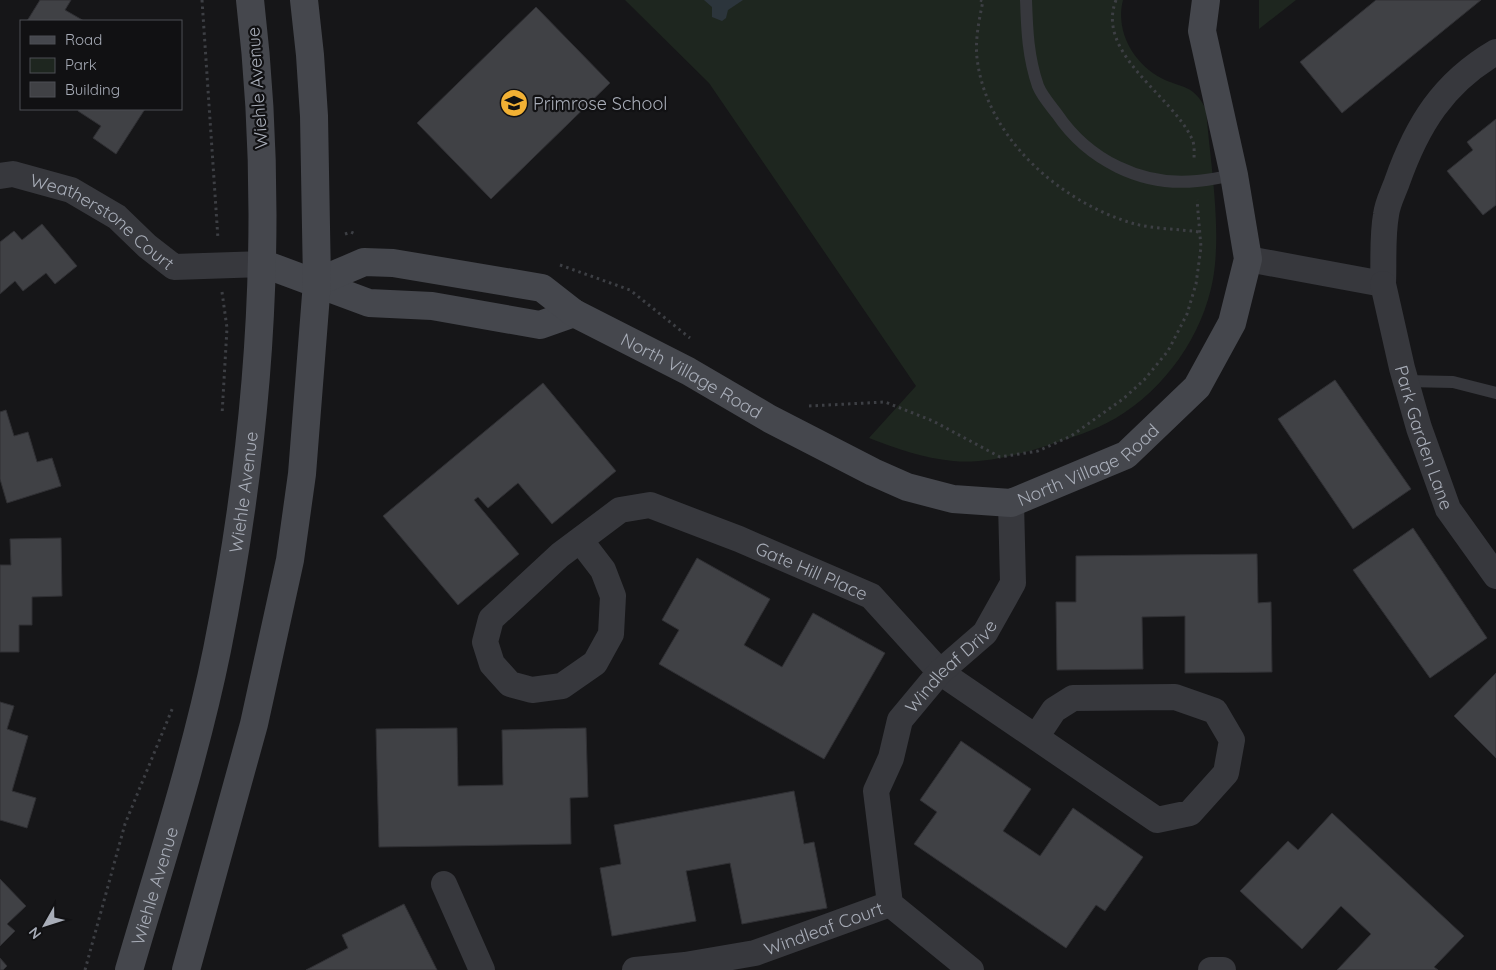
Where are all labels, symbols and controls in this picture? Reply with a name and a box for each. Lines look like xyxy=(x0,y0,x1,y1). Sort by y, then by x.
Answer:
legend xyxy=(20,20,182,110)
street label: Wiehle Avenue xyxy=(241,26,273,150)
text: Road xyxy=(65,30,102,49)
text: Park xyxy=(65,55,97,74)
text: Building xyxy=(65,80,120,99)
school or university icon: Primrose School xyxy=(499,88,529,118)
place label: Primrose School xyxy=(533,92,667,115)
street label: Weatherstone Court xyxy=(28,168,179,275)
street label: North Village Road xyxy=(617,327,767,423)
street label: Park Garden Lane xyxy=(1390,362,1459,513)
street label: North Village Road xyxy=(1014,418,1164,511)
street label: Wiehle Avenue xyxy=(223,430,262,554)
street label: Gate Hill Place xyxy=(752,536,872,605)
street label: Windleaf Drive xyxy=(900,616,1002,717)
street label: Wiehle Avenue xyxy=(126,824,183,948)
street label: Windleaf Court xyxy=(761,896,886,960)
north arrow xyxy=(20,900,70,950)
text: N xyxy=(25,924,45,943)

